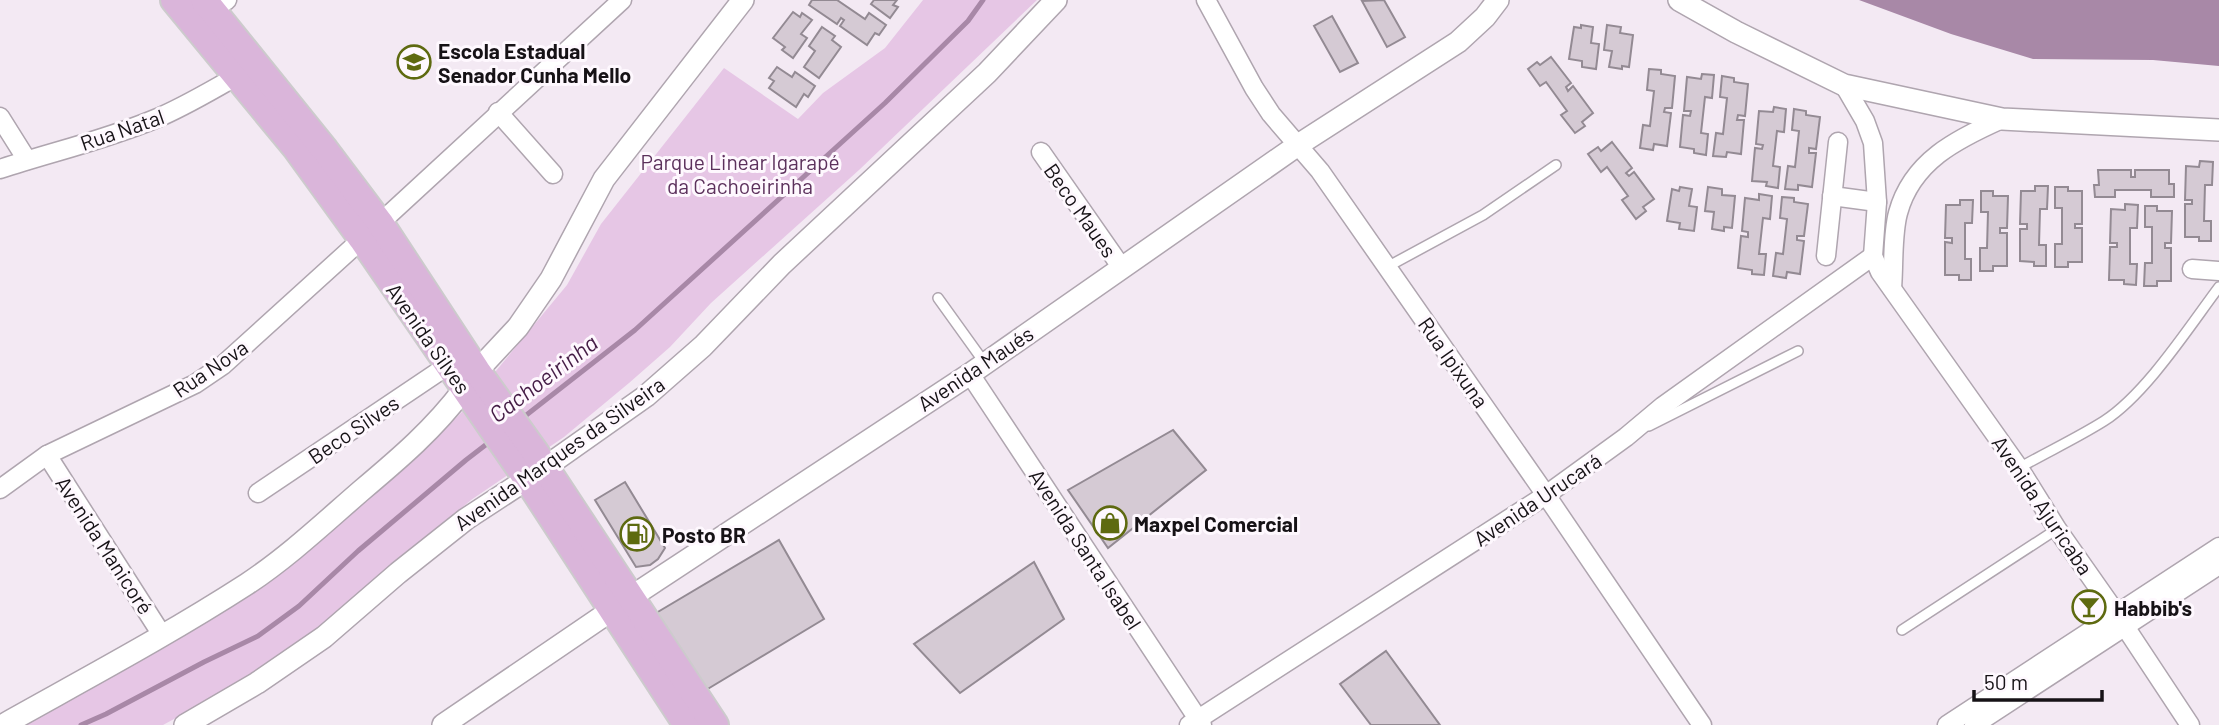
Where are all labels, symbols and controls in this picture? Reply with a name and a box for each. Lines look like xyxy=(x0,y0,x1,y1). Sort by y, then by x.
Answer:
place label: Escola Estadual Senador Cunha Mello xyxy=(438,38,631,87)
school or university icon: Escola Estadual Senador Cunha Mello xyxy=(395,43,433,81)
street label: Rua Natal xyxy=(77,103,167,155)
park label: Parque Linear Igarapé da Cachoeirinha xyxy=(640,149,840,198)
street label: Beco Maues xyxy=(1040,158,1122,262)
street label: Avenida Silves xyxy=(382,278,476,398)
street label: Rua Ipixuna xyxy=(1414,312,1494,412)
street label: Avenida Maués xyxy=(912,320,1038,416)
water label: Cachoeirinha xyxy=(483,328,603,428)
street label: Rua Nova xyxy=(168,334,252,402)
street label: Avenida Marques da Silveira xyxy=(449,371,669,535)
street label: Beco Silves xyxy=(303,390,403,468)
street label: Avenida Ajuricaba xyxy=(1987,431,2099,579)
street label: Avenida Urucará xyxy=(1468,447,1606,551)
street label: Avenida Santa Isabel xyxy=(1025,464,1147,634)
street label: Avenida Manicoré xyxy=(51,471,159,619)
shop icon: Maxpel Comercial xyxy=(1091,504,1129,542)
place label: Maxpel Comercial xyxy=(1134,511,1298,536)
fuel station icon: Posto BR xyxy=(618,515,656,553)
place label: Posto BR xyxy=(662,522,746,547)
bar icon: Habbib's xyxy=(2070,588,2108,626)
place label: Habbib's xyxy=(2114,595,2192,620)
scale bar xyxy=(1974,658,2102,702)
text: 50 m xyxy=(1984,669,2028,694)

